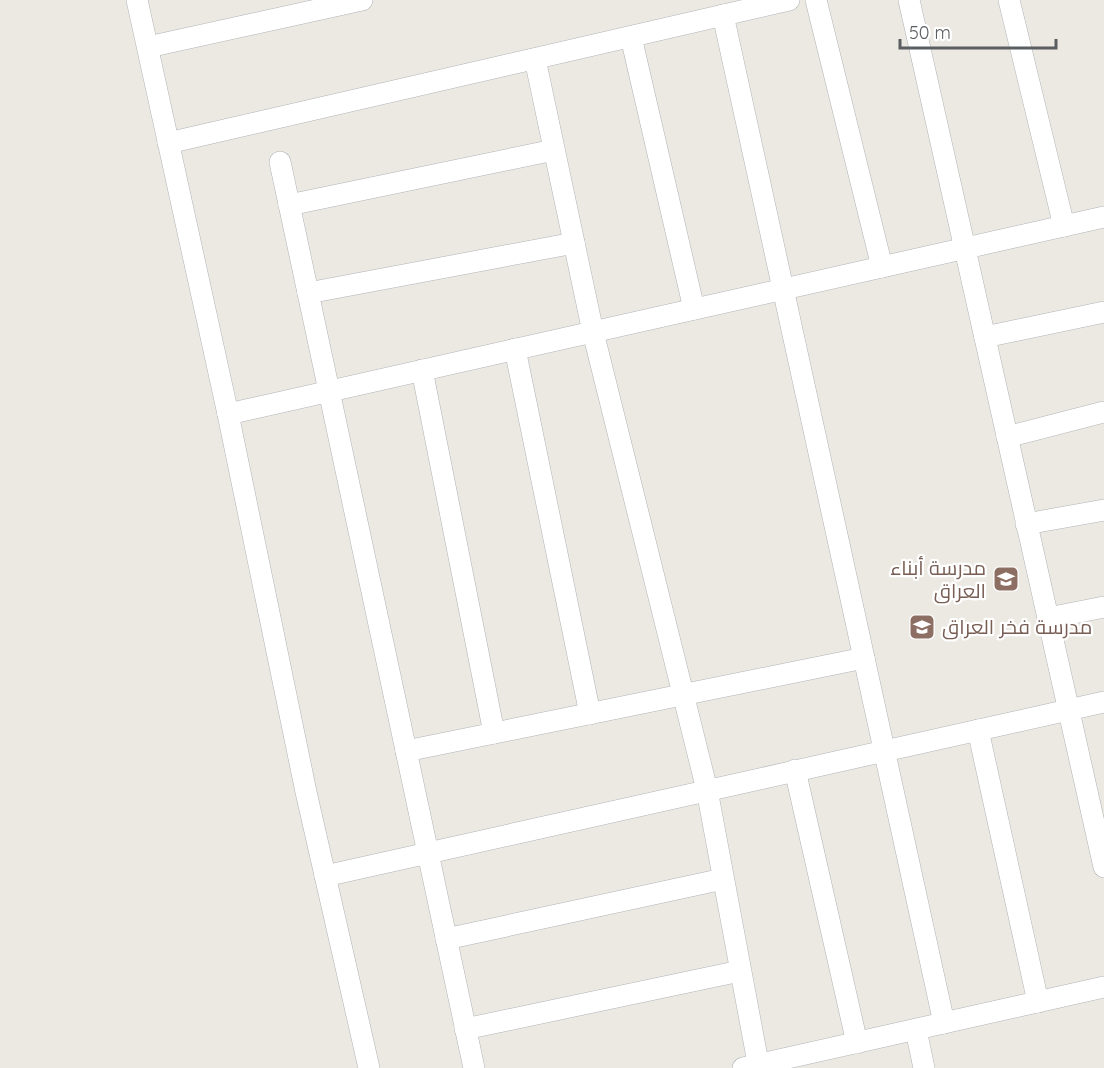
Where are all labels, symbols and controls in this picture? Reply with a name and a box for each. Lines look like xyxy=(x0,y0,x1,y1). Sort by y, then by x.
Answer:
scale bar xyxy=(900,12,1056,50)
text: 50 m xyxy=(909,21,951,44)
place label: مدرسة أبناء العراق xyxy=(890,555,986,604)
school or university icon: مدرسة أبناء العراق xyxy=(991,564,1021,594)
school or university icon: مدرسة فخر العراق xyxy=(907,612,937,642)
place label: مدرسة فخر العراق xyxy=(942,614,1092,640)

